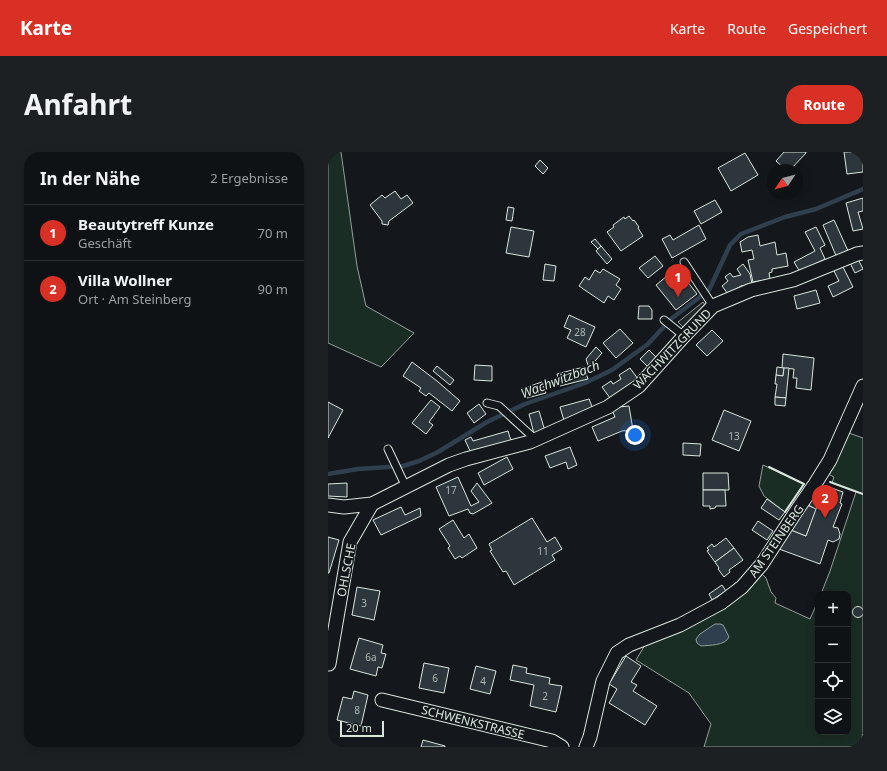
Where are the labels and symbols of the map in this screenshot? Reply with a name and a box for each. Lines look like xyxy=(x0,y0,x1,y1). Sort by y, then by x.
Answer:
north arrow xyxy=(767,164,803,200)
pin: 1 xyxy=(665,264,691,297)
street label: WACHWITZGRUND xyxy=(629,305,715,393)
house number: 28 xyxy=(574,325,586,339)
water label: Wachwitzbach xyxy=(518,356,602,402)
your location xyxy=(625,425,645,445)
house number: 13 xyxy=(728,429,740,443)
house number: 17 xyxy=(445,483,457,497)
pin: 2 xyxy=(812,485,838,518)
street label: AM STEINBERG xyxy=(745,501,807,581)
street label: OHLSCHE xyxy=(332,542,360,598)
house number: 11 xyxy=(537,544,549,558)
house number: 3 xyxy=(361,596,367,610)
house number: 6a xyxy=(365,650,377,664)
house number: 6 xyxy=(432,671,438,685)
house number: 4 xyxy=(480,674,486,688)
house number: 2 xyxy=(542,689,548,703)
street label: SCHWENKSTRASSE xyxy=(420,701,526,743)
house number: 8 xyxy=(354,703,360,717)
scale bar xyxy=(340,719,384,738)

